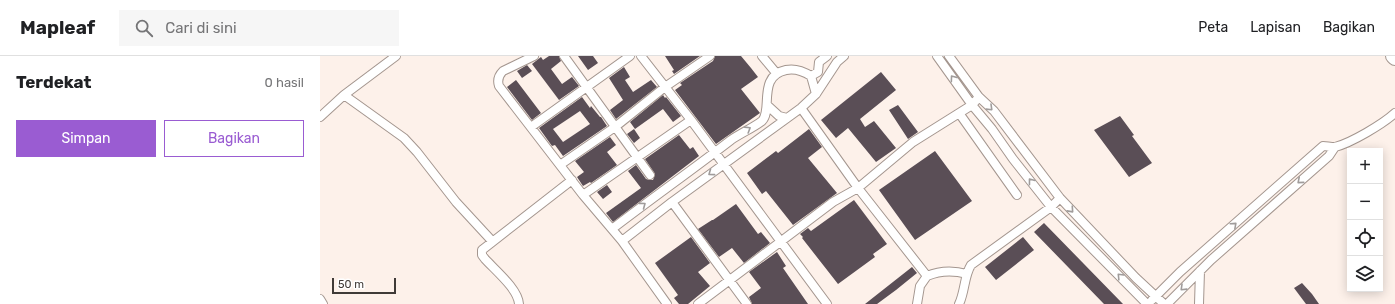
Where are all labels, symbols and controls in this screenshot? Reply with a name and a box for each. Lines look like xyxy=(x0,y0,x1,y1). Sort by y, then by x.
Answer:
search box xyxy=(119,10,399,46)
text: Mapleaf xyxy=(20,16,95,39)
icon: search xyxy=(133,17,155,39)
text: Cari di sini xyxy=(165,19,237,37)
text: Peta xyxy=(1198,19,1228,36)
text: Lapisan xyxy=(1250,19,1301,36)
text: Bagikan xyxy=(1323,19,1375,36)
text: Terdekat xyxy=(16,72,91,92)
text: 0 hasil xyxy=(265,75,304,90)
one-way arrow xyxy=(951,75,958,82)
one-way arrow xyxy=(985,104,993,111)
button: Simpan xyxy=(16,120,156,157)
button: Bagikan xyxy=(164,120,304,157)
one-way arrow xyxy=(744,126,751,134)
map controls xyxy=(1347,148,1383,292)
button: + xyxy=(1347,148,1383,184)
one-way arrow xyxy=(709,168,716,175)
one-way arrow xyxy=(1297,177,1304,184)
one-way arrow xyxy=(1029,179,1036,186)
button: − xyxy=(1347,184,1383,220)
one-way arrow xyxy=(639,203,646,210)
one-way arrow xyxy=(1067,205,1074,213)
button: locate xyxy=(1347,220,1383,256)
one-way arrow xyxy=(1229,222,1237,230)
button: layers xyxy=(1347,256,1383,292)
one-way arrow xyxy=(1117,273,1125,281)
scale bar xyxy=(332,276,396,295)
text: 50 m xyxy=(338,278,364,291)
one-way arrow xyxy=(1180,283,1188,291)

